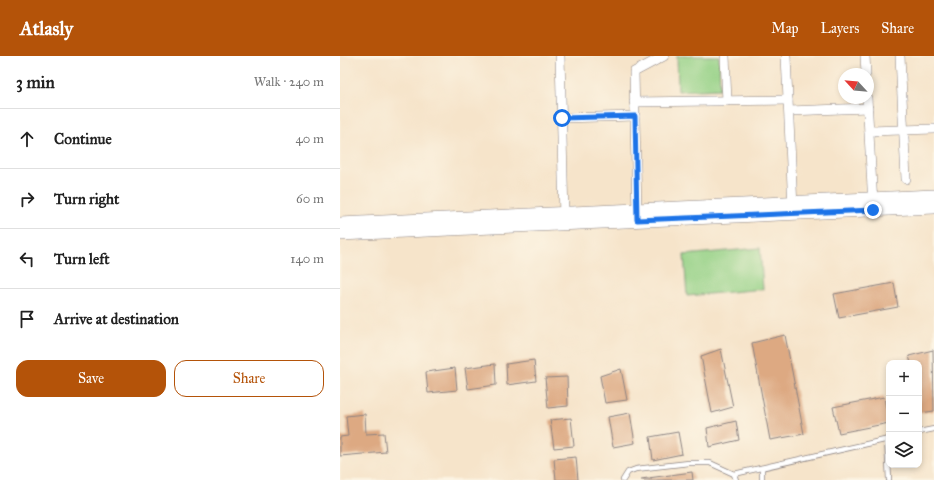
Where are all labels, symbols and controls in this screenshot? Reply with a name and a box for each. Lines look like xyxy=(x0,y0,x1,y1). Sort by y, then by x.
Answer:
text: Atlasly xyxy=(20,17,73,40)
text: Map xyxy=(771,20,799,37)
text: Layers xyxy=(821,20,859,37)
text: Share xyxy=(881,20,914,37)
north arrow xyxy=(838,68,874,104)
text: 3 min xyxy=(16,72,55,93)
text: Walk · 240 m xyxy=(254,74,324,90)
route start xyxy=(553,109,571,127)
icon: ahead xyxy=(16,128,38,150)
text: Continue xyxy=(54,130,112,148)
text: 40 m xyxy=(295,131,324,147)
icon: right xyxy=(16,188,38,210)
text: Turn right xyxy=(54,190,119,208)
text: 60 m xyxy=(296,191,324,207)
route end xyxy=(864,201,882,219)
icon: left xyxy=(16,248,38,270)
text: Turn left xyxy=(54,250,110,268)
text: 140 m xyxy=(290,251,324,267)
icon: arrive xyxy=(16,308,38,330)
text: Arrive at destination xyxy=(54,310,179,328)
button: Save xyxy=(16,360,166,397)
button: Share xyxy=(174,360,324,397)
map controls xyxy=(886,360,922,468)
button: + xyxy=(886,360,922,396)
button: − xyxy=(886,396,922,432)
button: layers xyxy=(886,432,922,468)

